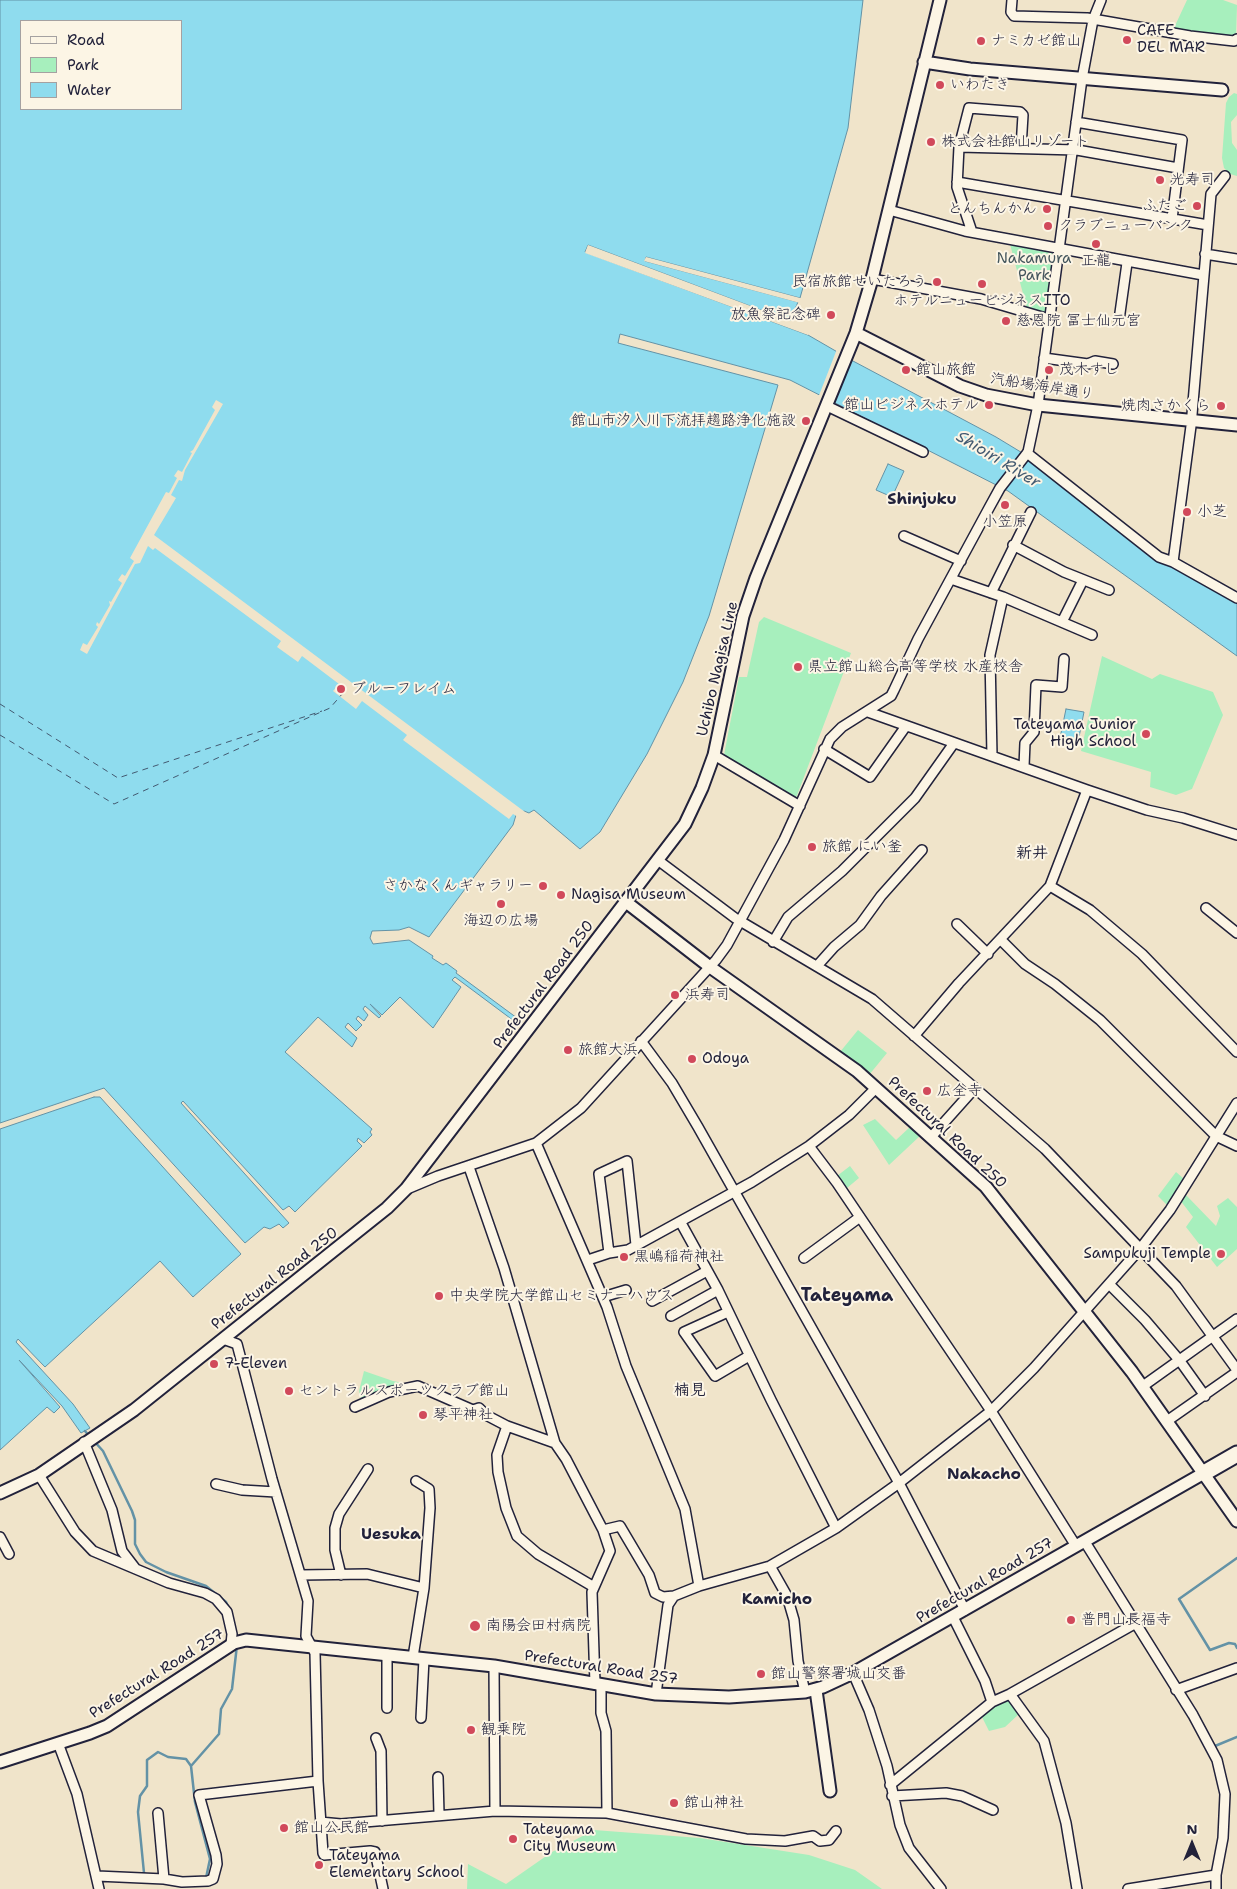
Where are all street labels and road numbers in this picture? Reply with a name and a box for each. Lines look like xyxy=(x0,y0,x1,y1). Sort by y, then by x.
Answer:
street label: 汽船場海岸通り xyxy=(989,370,1095,404)
street label: Uchibo Nagisa Line xyxy=(694,600,742,738)
street label: Prefectural Road 250 xyxy=(490,917,598,1053)
street label: Prefectural Road 250 xyxy=(884,1073,1010,1193)
street label: Prefectural Road 250 xyxy=(208,1224,342,1334)
street label: Prefectural Road 257 xyxy=(913,1534,1057,1628)
street label: Prefectural Road 257 xyxy=(86,1625,228,1723)
street label: Prefectural Road 257 xyxy=(523,1647,679,1689)

